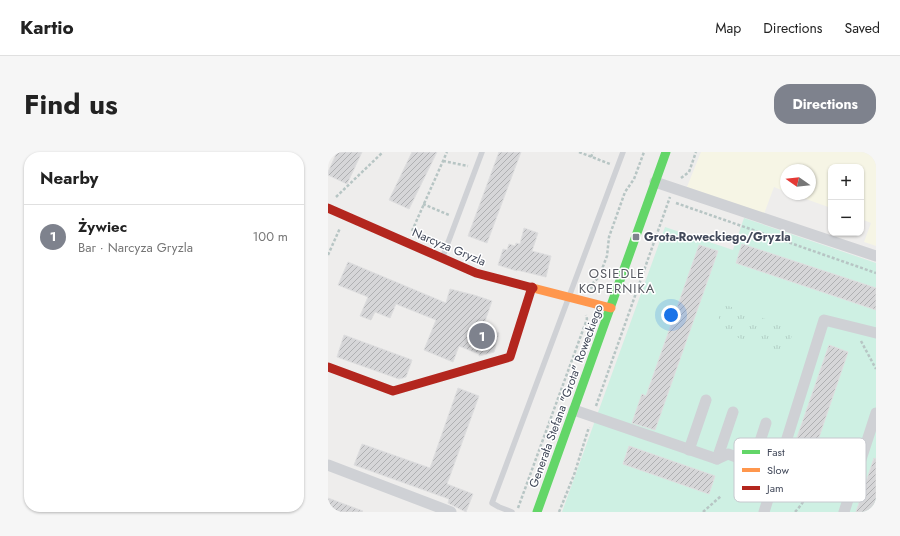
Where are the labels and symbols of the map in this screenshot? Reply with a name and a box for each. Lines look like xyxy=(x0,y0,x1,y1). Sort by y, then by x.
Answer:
north arrow xyxy=(780,164,816,200)
street label: Narcyza Gryzla xyxy=(409,223,489,271)
place label: Grota-Roweckiego/Gryzla xyxy=(644,228,791,246)
marker: Grota-Roweckiego/Gryzla xyxy=(631,232,641,242)
district label: OSIEDLE KOPERNIKA xyxy=(579,264,655,298)
street label: Generała Stefana "Grota" Roweckiego xyxy=(524,301,608,490)
your location xyxy=(661,305,681,325)
pin: 1 xyxy=(469,321,495,351)
legend xyxy=(734,438,866,502)
text: Fast xyxy=(767,444,785,460)
text: Slow xyxy=(767,462,789,478)
text: Jam xyxy=(765,480,784,496)

